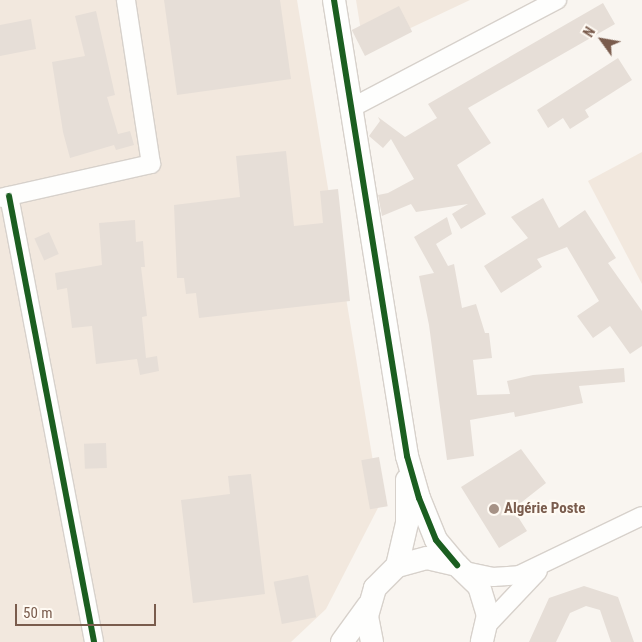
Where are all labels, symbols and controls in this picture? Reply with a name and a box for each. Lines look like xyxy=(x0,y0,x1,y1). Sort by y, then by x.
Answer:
north arrow xyxy=(577,15,627,65)
text: N xyxy=(580,24,598,40)
place label: Algérie Poste xyxy=(504,500,585,518)
marker: Algérie Poste xyxy=(488,503,500,515)
scale bar xyxy=(18,594,159,626)
text: 50 m xyxy=(23,604,53,622)

